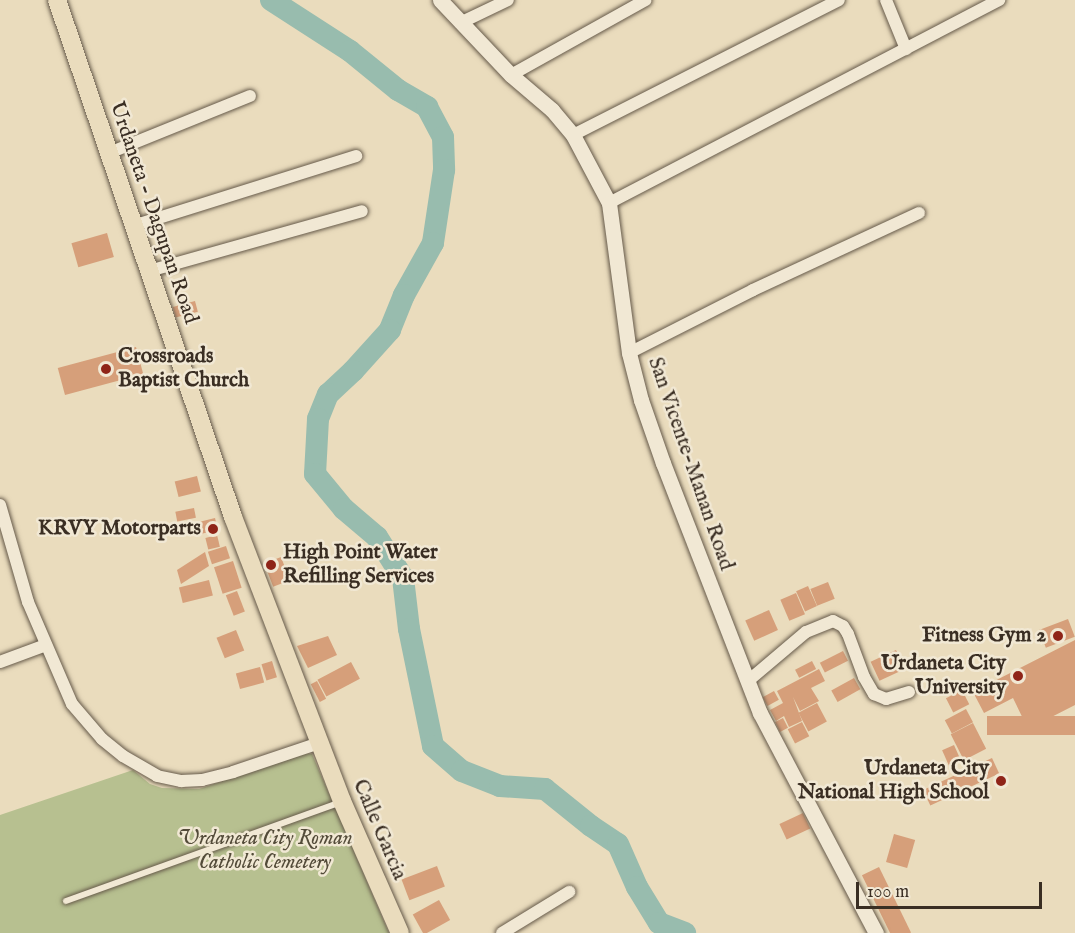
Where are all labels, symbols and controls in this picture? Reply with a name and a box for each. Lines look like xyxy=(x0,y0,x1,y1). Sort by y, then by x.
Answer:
street label: Urdaneta - Dagupan Road xyxy=(103,99,203,327)
place label: Crossroads Baptist Church xyxy=(118,344,249,394)
street label: San Vicente-Manan Road xyxy=(642,354,738,574)
marker: Crossroads Baptist Church xyxy=(99,362,113,376)
place label: KRVY Motorparts xyxy=(38,516,201,542)
marker: KRVY Motorparts xyxy=(206,522,220,536)
place label: High Point Water Refilling Services xyxy=(283,540,438,590)
marker: High Point Water Refilling Services xyxy=(264,558,278,572)
place label: Fitness Gym 2 xyxy=(922,623,1046,649)
marker: Fitness Gym 2 xyxy=(1051,629,1065,643)
place label: Urdaneta City University xyxy=(881,651,1006,701)
marker: Urdaneta City University xyxy=(1011,669,1025,683)
place label: Urdaneta City National High School xyxy=(798,756,989,806)
marker: Urdaneta City National High School xyxy=(994,774,1008,788)
street label: Calle Garcia xyxy=(347,776,411,884)
park label: Urdaneta City Roman Catholic Cemetery xyxy=(177,826,353,876)
scale bar xyxy=(859,870,1045,908)
text: 100 m xyxy=(867,881,909,904)

